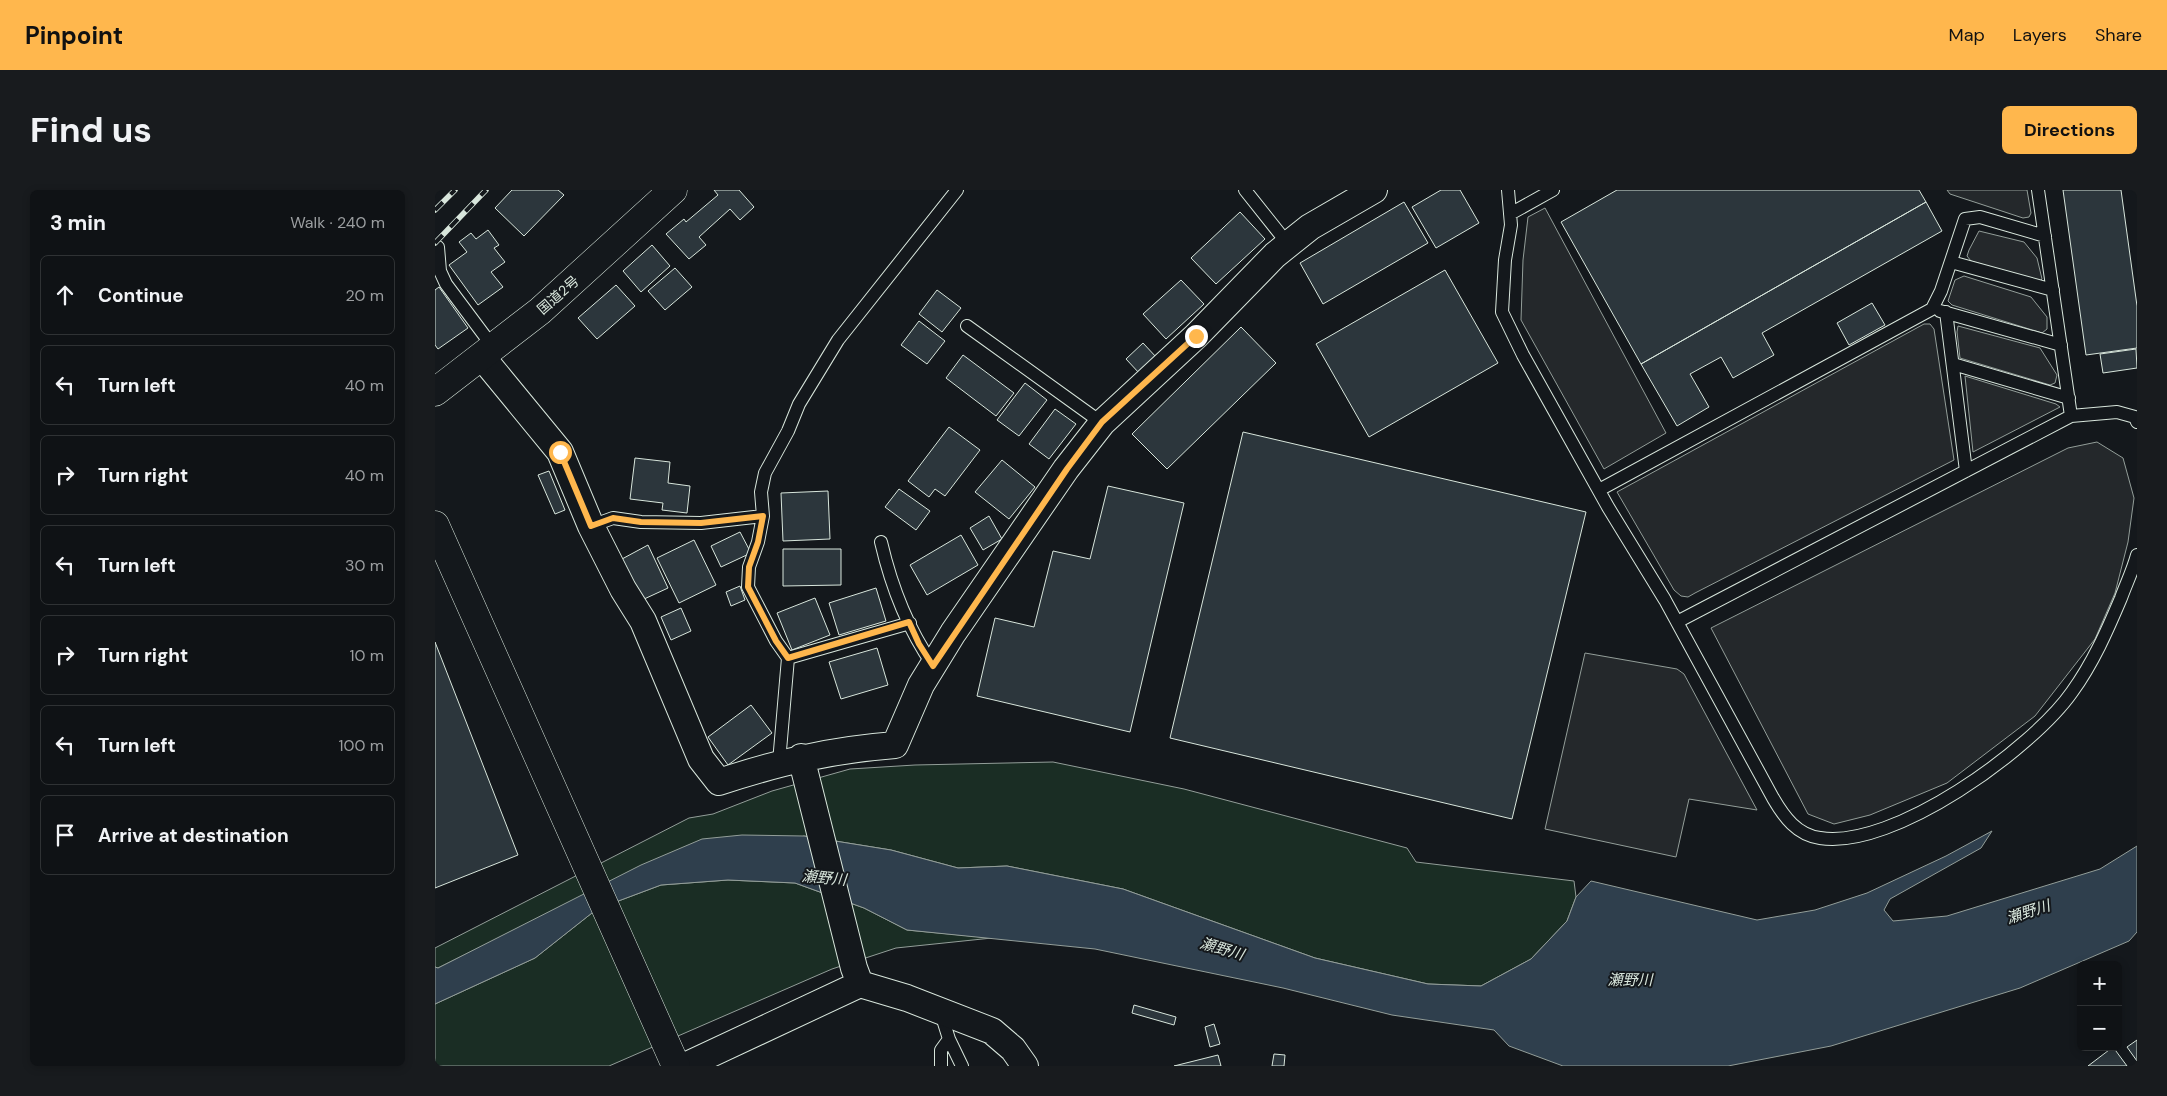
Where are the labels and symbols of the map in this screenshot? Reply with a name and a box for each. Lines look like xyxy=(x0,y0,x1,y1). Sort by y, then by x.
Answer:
street label: 国道2号 xyxy=(533,272,583,318)
route end xyxy=(1185,325,1208,348)
route start xyxy=(549,441,572,464)
water label: 瀬野川 xyxy=(801,866,849,890)
water label: 瀬野川 xyxy=(2004,895,2054,928)
water label: 瀬野川 xyxy=(1198,933,1248,965)
water label: 瀬野川 xyxy=(1607,970,1654,990)

